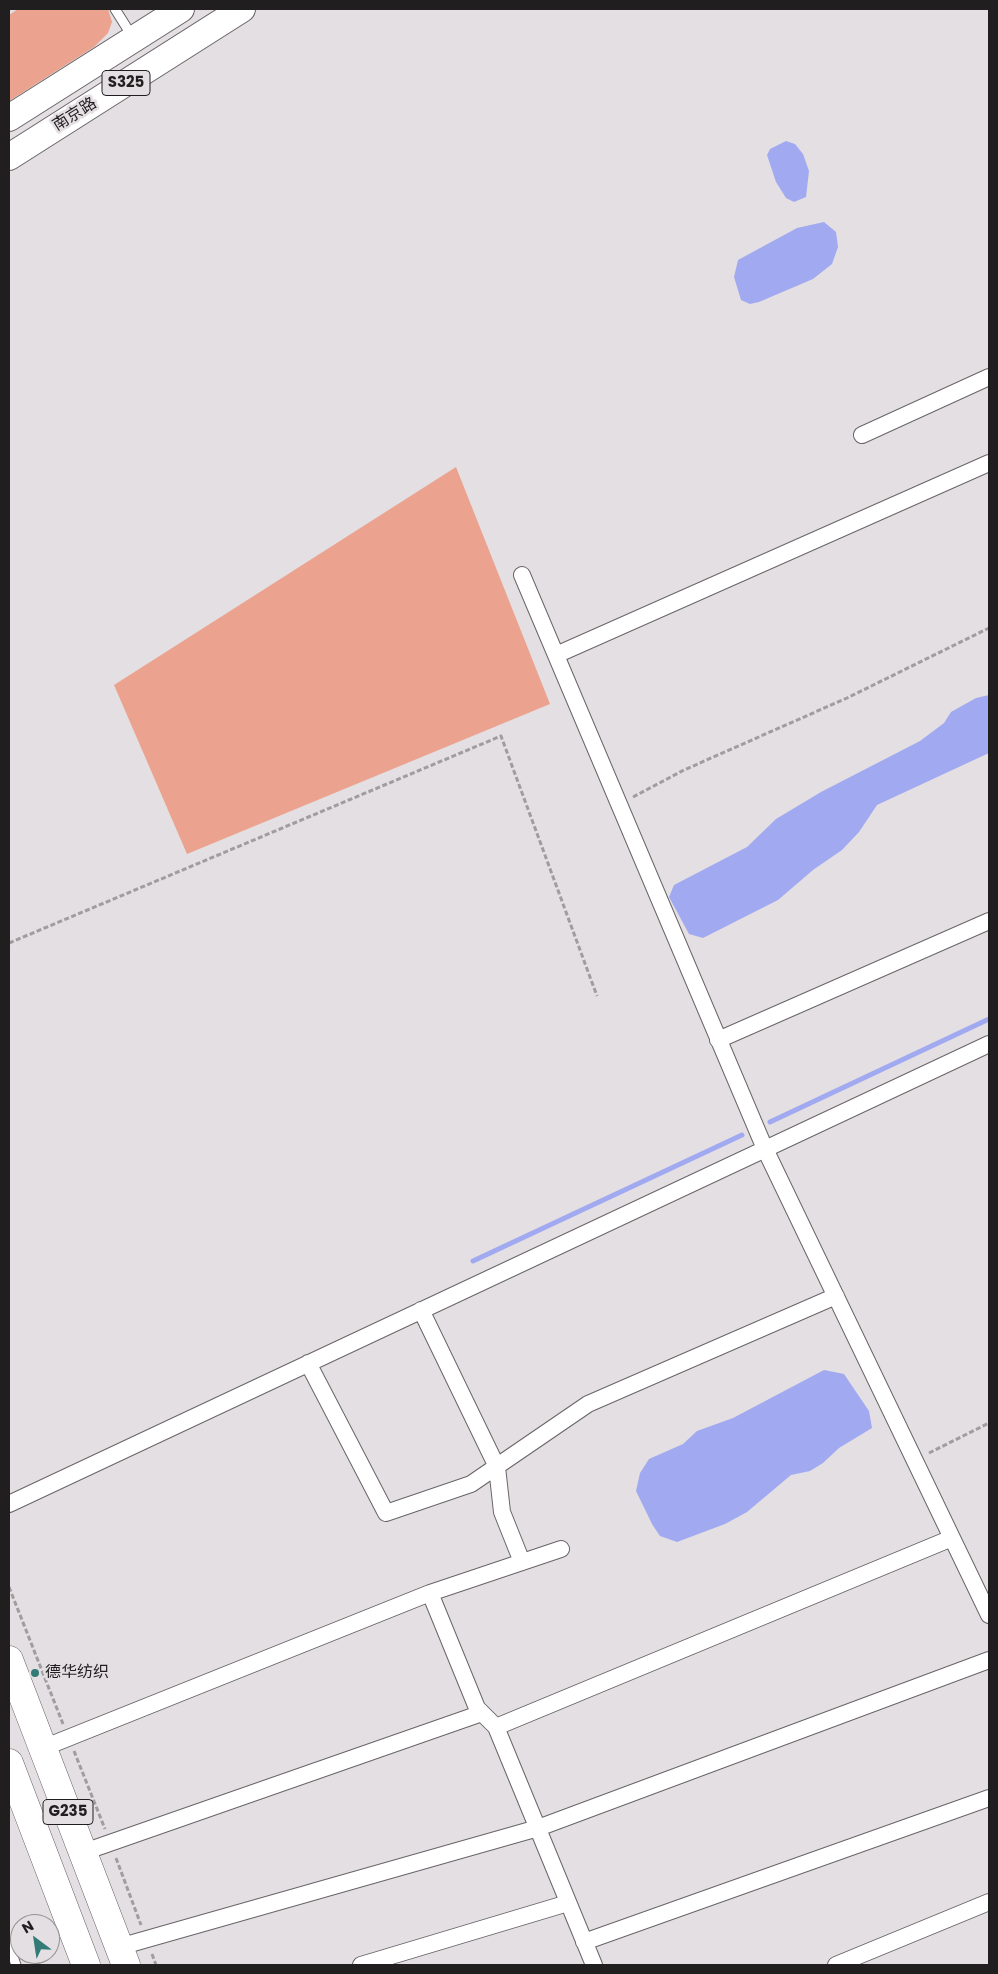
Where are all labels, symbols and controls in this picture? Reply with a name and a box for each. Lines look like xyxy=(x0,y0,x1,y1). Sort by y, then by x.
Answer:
road number: S325 xyxy=(102,70,150,96)
street label: 南京路 xyxy=(50,94,100,136)
place label: 德华纺织 xyxy=(45,1663,109,1683)
marker: 德华纺织 xyxy=(29,1667,41,1679)
road number: G235 xyxy=(43,1800,93,1824)
north arrow xyxy=(10,1914,60,1964)
text: N xyxy=(18,1916,37,1938)

